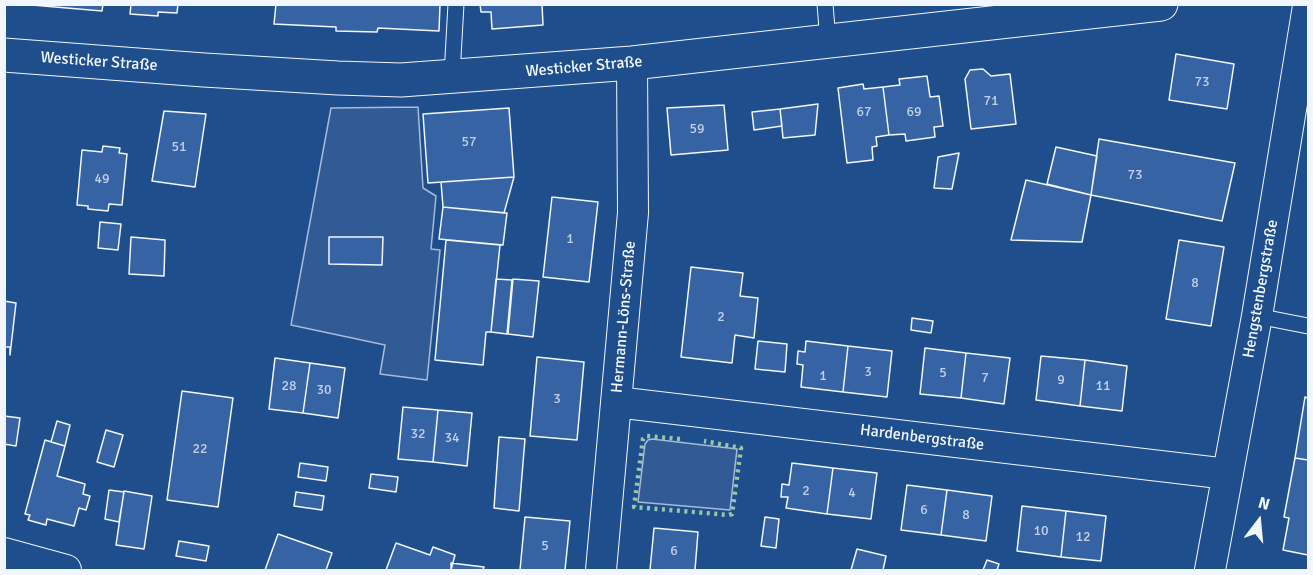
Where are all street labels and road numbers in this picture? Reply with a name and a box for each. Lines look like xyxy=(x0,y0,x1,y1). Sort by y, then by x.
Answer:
street label: Westicker Straße xyxy=(40,48,158,76)
street label: Westicker Straße xyxy=(525,52,643,82)
street label: Hengstenbergstraße xyxy=(1239,218,1283,360)
street label: Hermann-Löns-Straße xyxy=(608,240,640,394)
street label: Hardenbergstraße xyxy=(859,421,985,455)

